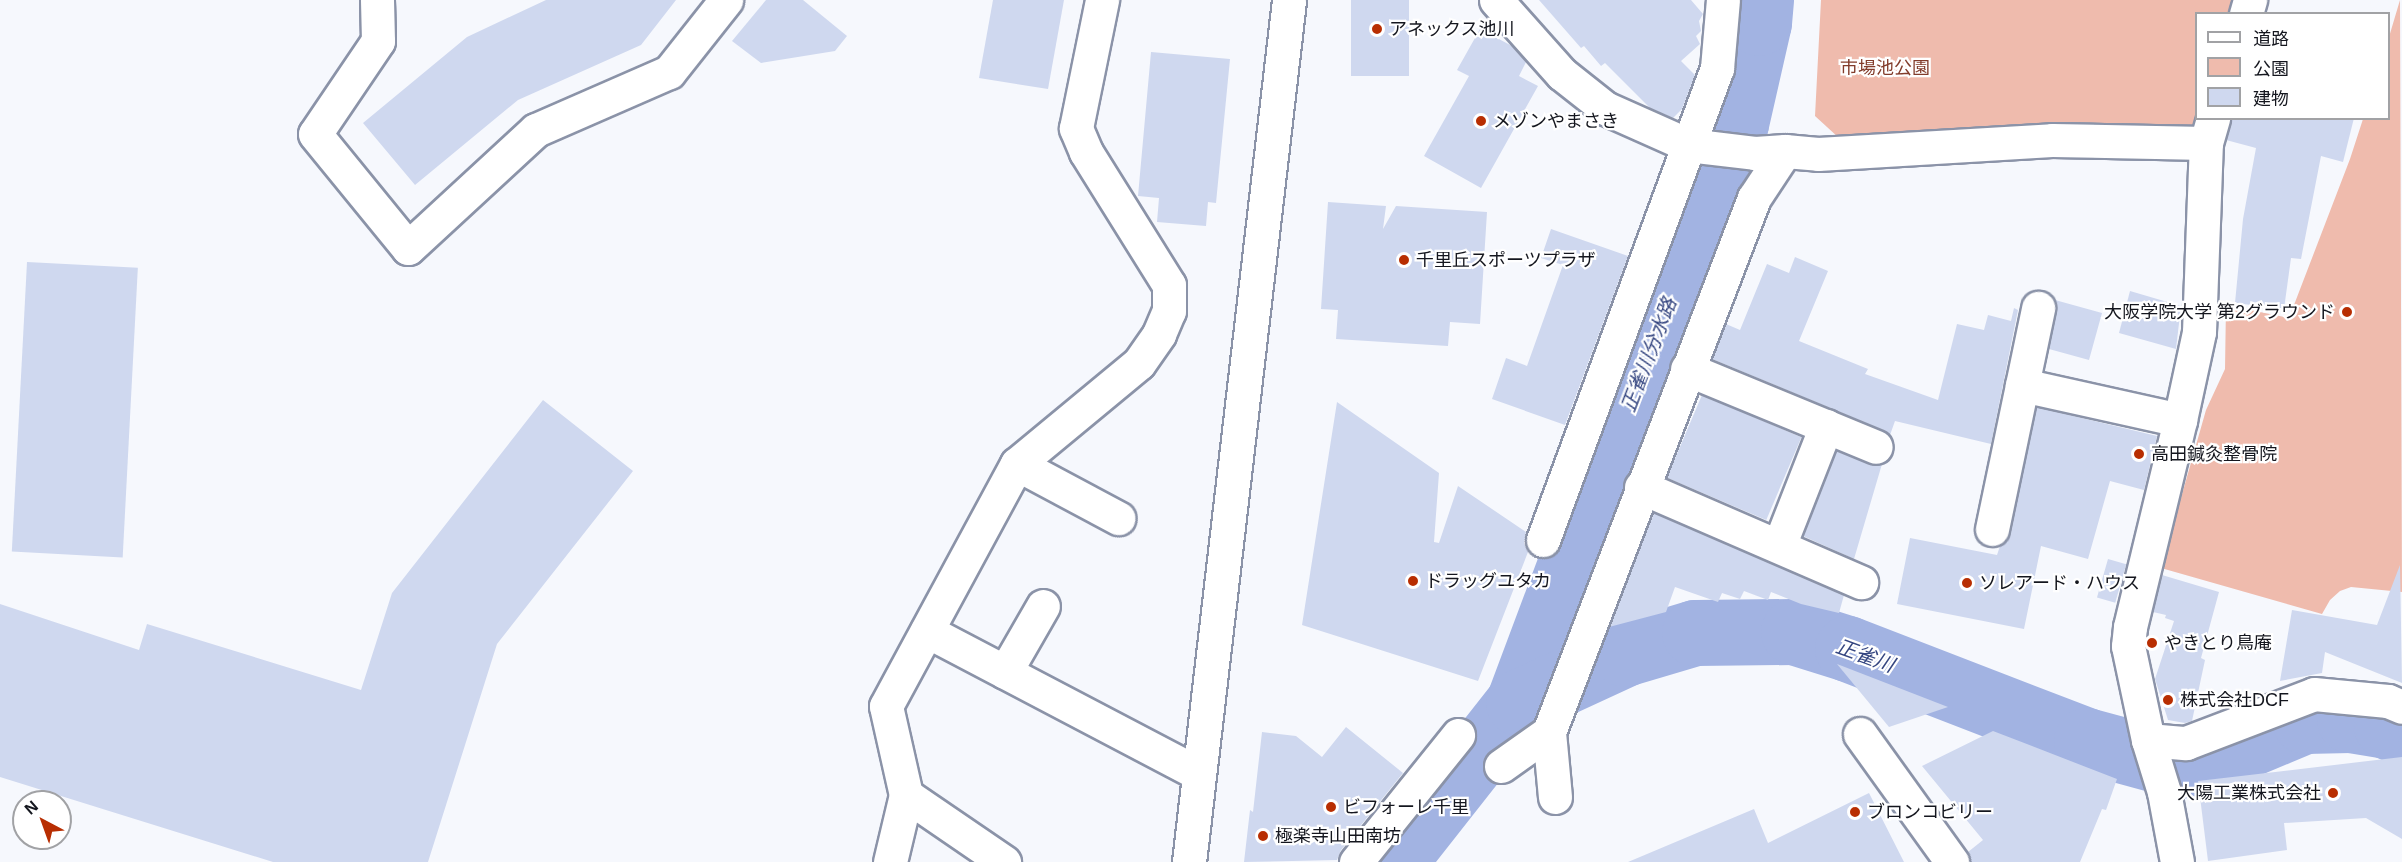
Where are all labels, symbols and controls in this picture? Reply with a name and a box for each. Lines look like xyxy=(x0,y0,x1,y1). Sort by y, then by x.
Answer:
legend xyxy=(2195,12,2390,120)
place label: アネックス池川 xyxy=(1389,18,1515,40)
marker: アネックス池川 xyxy=(1370,22,1384,36)
text: 道路 xyxy=(2253,29,2289,49)
park label: 市場池公園 xyxy=(1840,57,1930,79)
text: 公園 xyxy=(2253,59,2289,79)
text: 建物 xyxy=(2253,89,2289,109)
place label: メゾンやまさき xyxy=(1493,110,1619,132)
marker: メゾンやまさき xyxy=(1474,114,1488,128)
place label: 千里丘スポーツプラザ xyxy=(1416,249,1596,271)
marker: 千里丘スポーツプラザ xyxy=(1397,253,1411,267)
water label: 正雀川分水路 xyxy=(1616,295,1682,415)
place label: 大阪学院大学 第2グラウンド xyxy=(2104,301,2335,323)
marker: 大阪学院大学 第2グラウンド xyxy=(2340,305,2354,319)
place label: 高田鍼灸整骨院 xyxy=(2151,443,2277,465)
marker: 高田鍼灸整骨院 xyxy=(2132,447,2146,461)
place label: ドラッグユタカ xyxy=(1425,570,1551,592)
place label: ソレアード・ハウス xyxy=(1979,572,2140,594)
marker: ドラッグユタカ xyxy=(1406,574,1420,588)
marker: ソレアード・ハウス xyxy=(1960,576,1974,590)
place label: やきとり鳥庵 xyxy=(2164,632,2272,654)
water label: 正雀川 xyxy=(1833,634,1897,678)
marker: やきとり鳥庵 xyxy=(2145,636,2159,650)
place label: 株式会社DCF xyxy=(2180,689,2289,711)
marker: 株式会社DCF xyxy=(2161,693,2175,707)
place label: 大陽工業株式会社 xyxy=(2177,782,2321,804)
marker: 大陽工業株式会社 xyxy=(2326,786,2340,800)
north arrow xyxy=(12,790,72,850)
place label: ビフォーレ千里 xyxy=(1343,796,1469,818)
text: N xyxy=(21,797,41,818)
marker: ビフォーレ千里 xyxy=(1324,800,1338,814)
place label: ブロンコビリー xyxy=(1867,801,1993,823)
marker: ブロンコビリー xyxy=(1848,805,1862,819)
place label: 極楽寺山田南坊 xyxy=(1275,825,1401,847)
marker: 極楽寺山田南坊 xyxy=(1256,829,1270,843)

